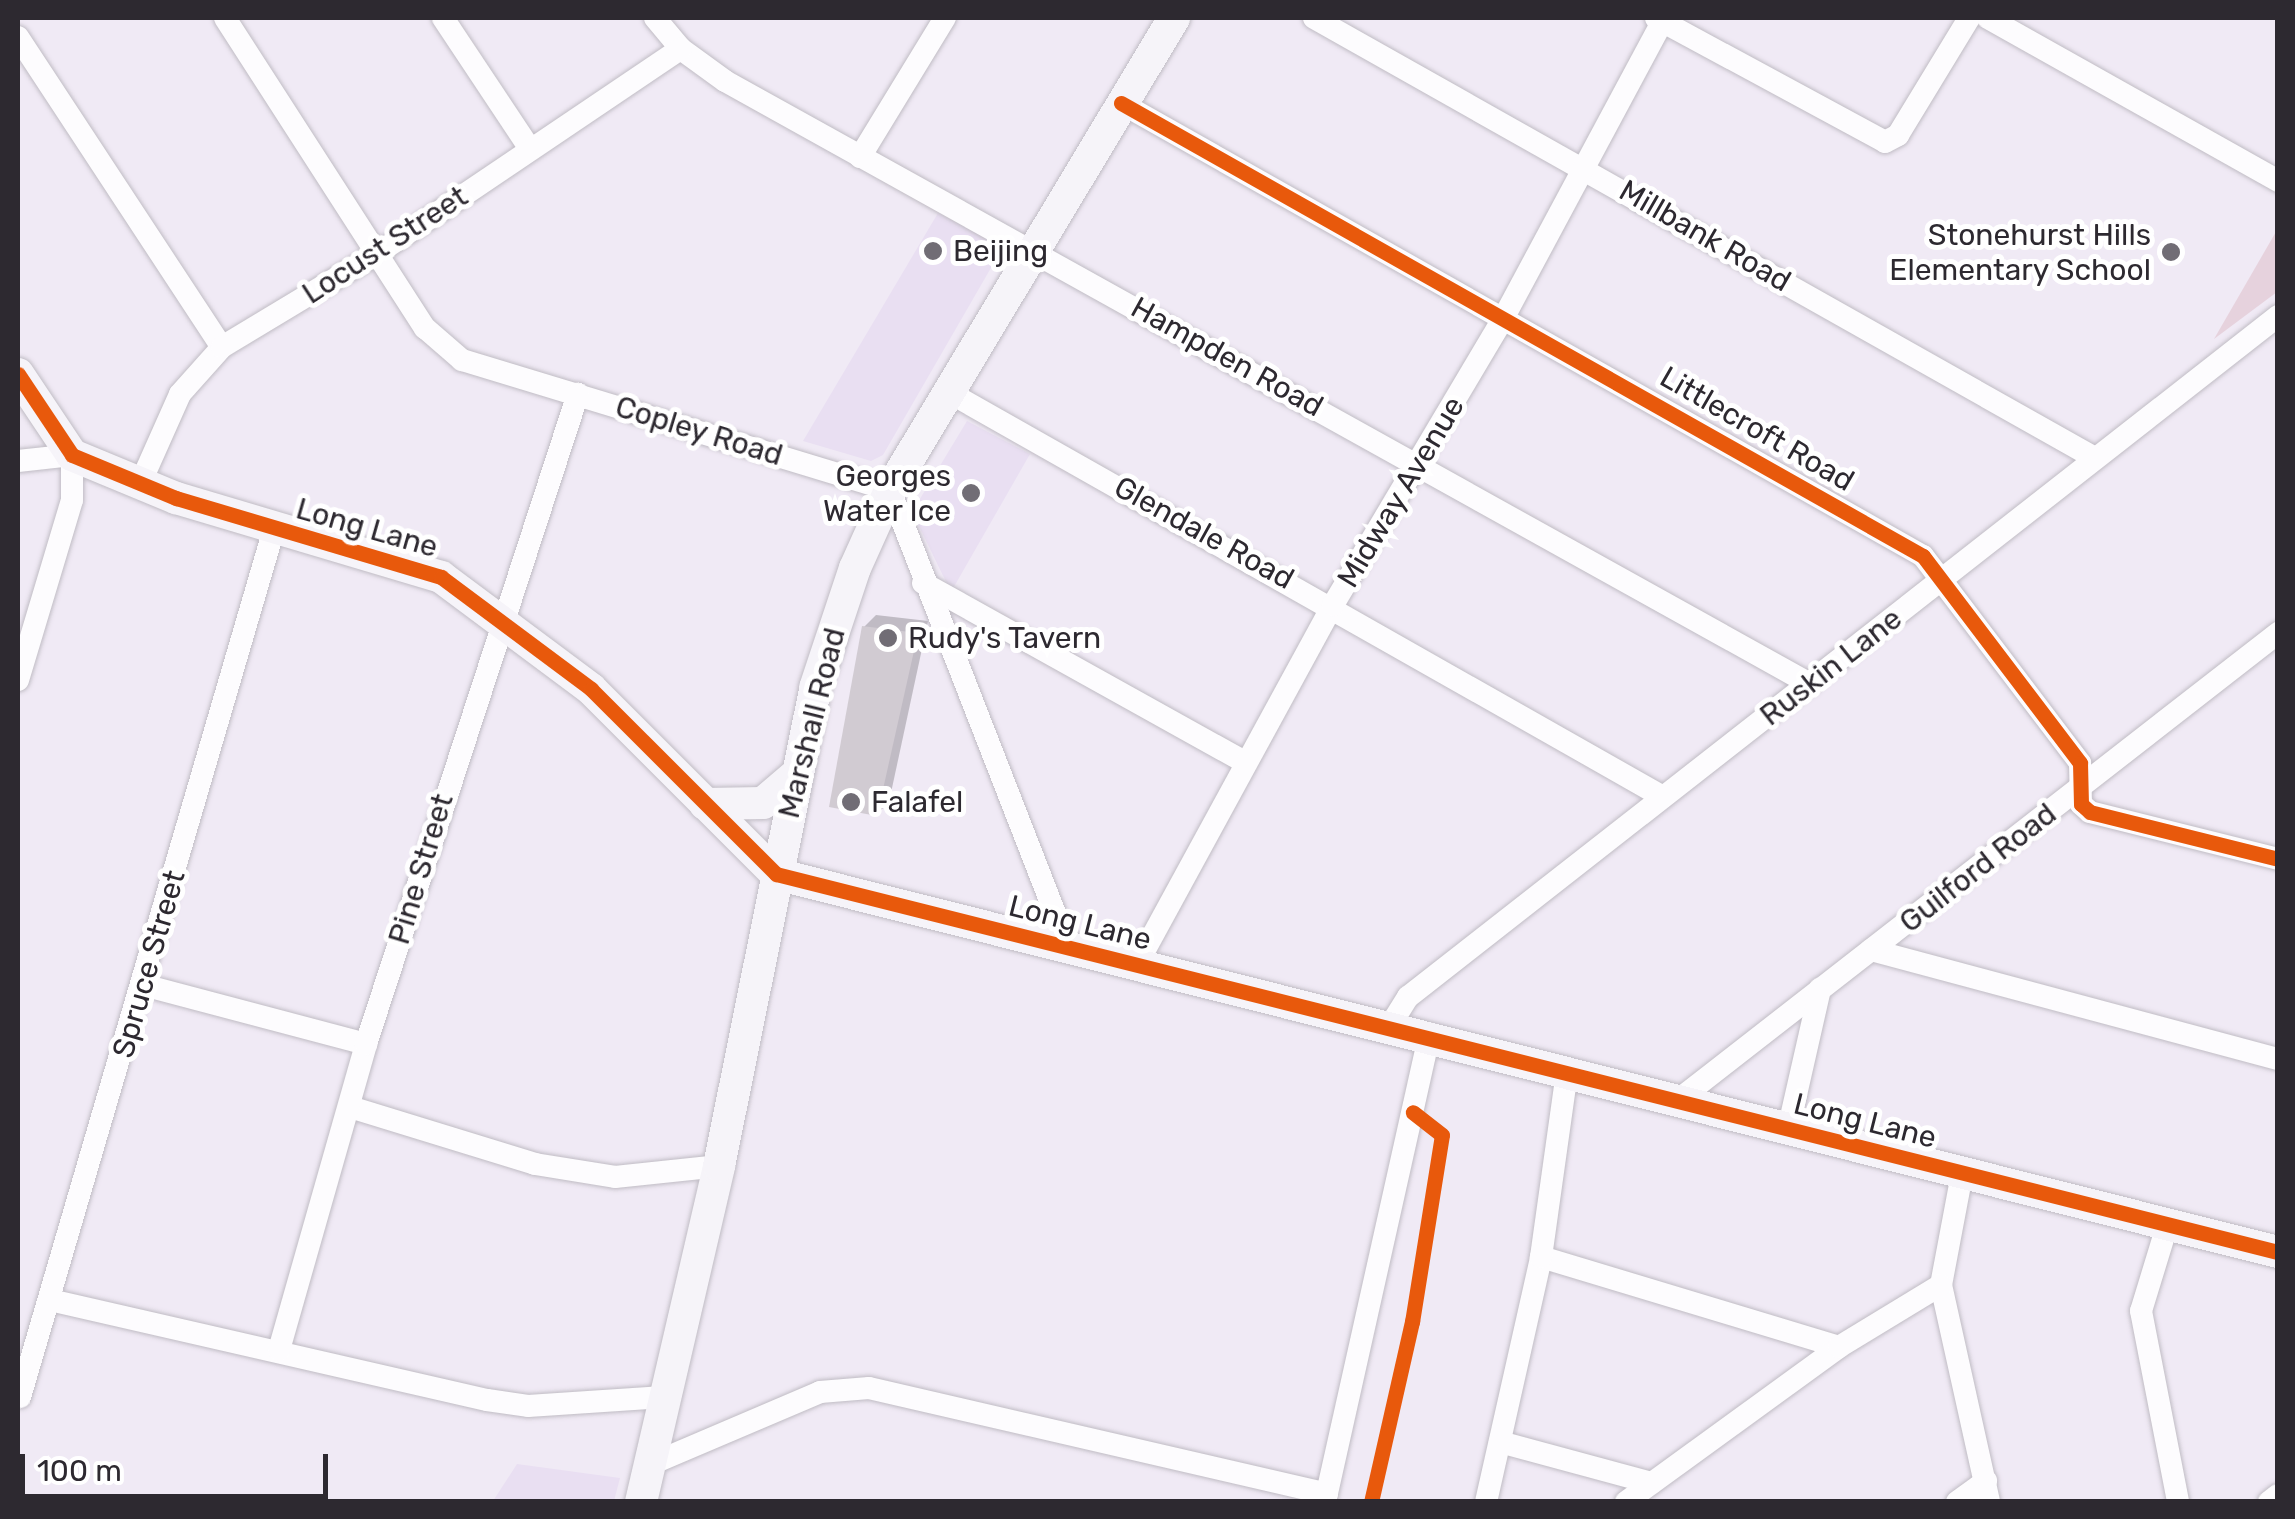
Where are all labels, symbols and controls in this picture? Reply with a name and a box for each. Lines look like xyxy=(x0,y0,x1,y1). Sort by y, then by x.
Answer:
street label: Millbank Road xyxy=(1613,172,1797,300)
street label: Locust Street xyxy=(296,178,474,312)
place label: Stonehurst Hills Elementary School xyxy=(1888,217,2151,288)
place label: Beijing xyxy=(953,233,1048,269)
marker: Beijing xyxy=(922,240,944,262)
marker: Stonehurst Hills Elementary School xyxy=(2160,241,2182,263)
street label: Hampden Road xyxy=(1125,289,1329,425)
street label: Littlecroft Road xyxy=(1654,359,1860,499)
street label: Copley Road xyxy=(611,388,787,474)
street label: Midway Avenue xyxy=(1329,389,1473,595)
place label: Georges Water Ice xyxy=(822,458,951,528)
street label: Glendale Road xyxy=(1108,469,1300,597)
marker: Georges Water Ice xyxy=(960,482,982,504)
street label: Long Lane xyxy=(292,491,442,565)
street label: Ruskin Lane xyxy=(1753,601,1909,733)
place label: Rudy's Tavern xyxy=(908,620,1102,656)
street label: Marshall Road xyxy=(771,624,853,822)
marker: Rudy's Tavern xyxy=(877,627,899,649)
place label: Falafel xyxy=(871,784,963,820)
street label: Pine Street xyxy=(381,789,461,949)
marker: Falafel xyxy=(840,791,862,813)
street label: Guilford Road xyxy=(1892,796,2064,940)
street label: Spruce Street xyxy=(105,866,193,1062)
street label: Long Lane xyxy=(1005,888,1155,958)
street label: Long Lane xyxy=(1790,1086,1940,1156)
scale bar xyxy=(25,1434,332,1496)
text: 100 m xyxy=(37,1453,122,1489)

